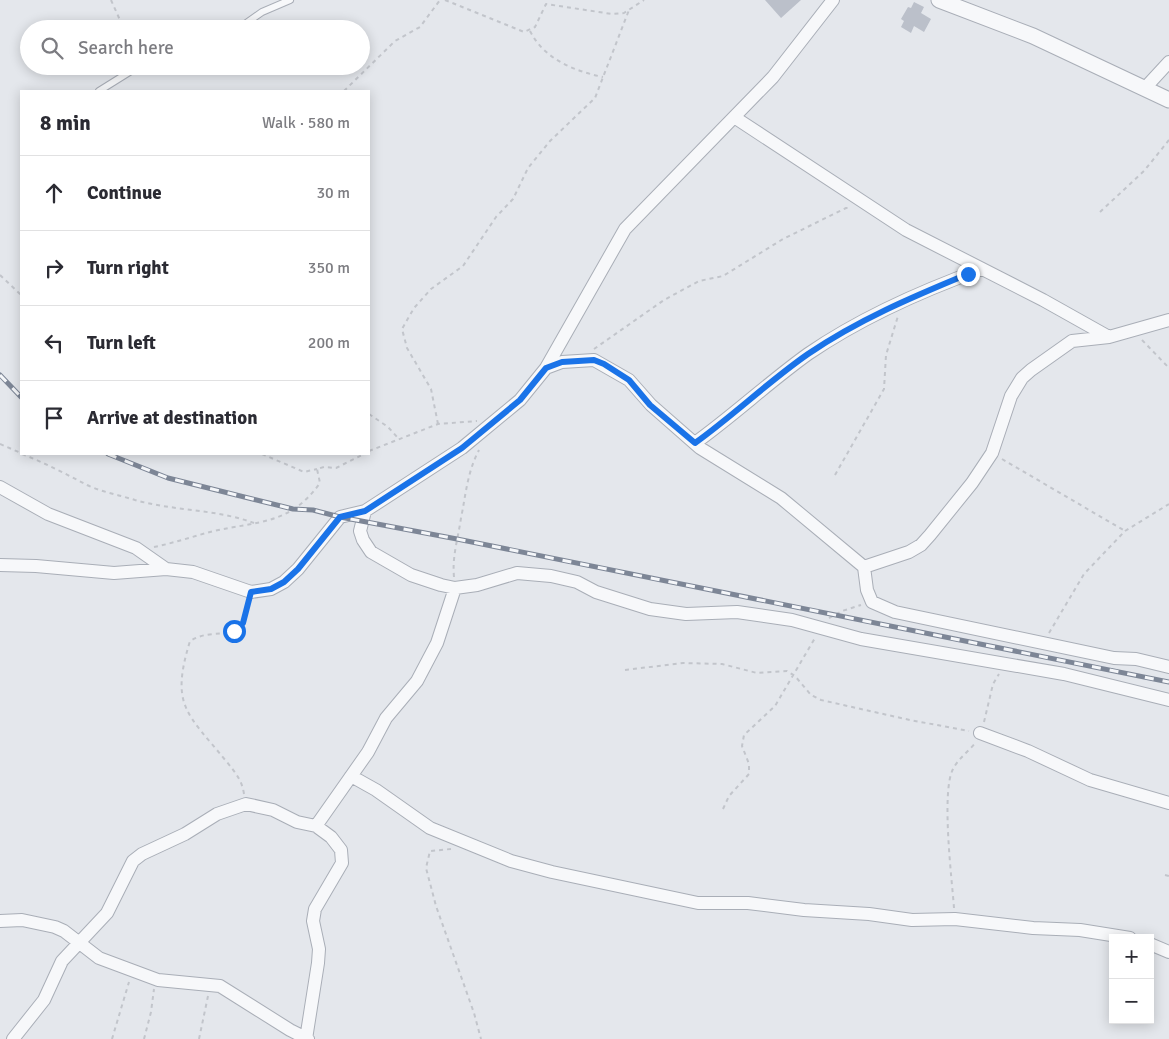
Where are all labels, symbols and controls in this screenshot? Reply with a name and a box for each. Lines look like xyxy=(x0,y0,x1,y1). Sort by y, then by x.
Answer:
search box xyxy=(20,20,370,75)
icon: search xyxy=(38,34,66,62)
text: Search here xyxy=(78,36,174,60)
text: 8 min xyxy=(40,110,91,136)
text: Walk · 580 m xyxy=(262,113,350,133)
icon: ahead xyxy=(40,179,68,207)
text: Continue xyxy=(87,181,162,205)
text: 30 m xyxy=(316,183,350,203)
icon: right xyxy=(40,254,68,282)
text: Turn right xyxy=(87,256,169,280)
text: 350 m xyxy=(308,258,350,278)
route end xyxy=(957,263,980,286)
icon: left xyxy=(40,329,68,357)
text: Turn left xyxy=(87,331,156,355)
text: 200 m xyxy=(308,333,350,353)
icon: arrive xyxy=(40,404,68,432)
text: Arrive at destination xyxy=(87,406,258,430)
route start xyxy=(223,620,246,643)
map controls xyxy=(1109,934,1154,1024)
button: + xyxy=(1109,934,1154,979)
button: − xyxy=(1109,979,1154,1024)

